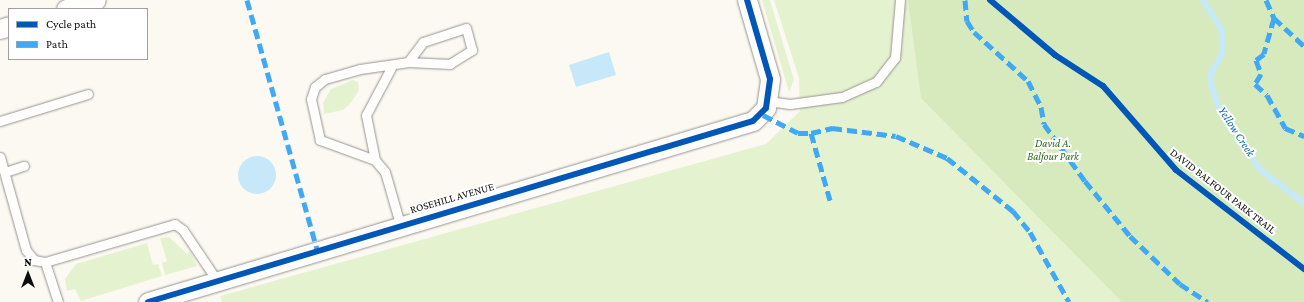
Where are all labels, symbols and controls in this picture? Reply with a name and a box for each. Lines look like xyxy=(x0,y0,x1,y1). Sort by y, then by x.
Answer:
legend xyxy=(8,8,148,60)
text: Cycle path xyxy=(46,17,96,31)
text: Path xyxy=(46,37,68,51)
water label: Yellow Creek xyxy=(1215,104,1257,160)
park label: David A. Balfour Park xyxy=(1027,137,1079,163)
street label: DAVID BALFOUR PARK TRAIL xyxy=(1167,146,1279,236)
street label: ROSEHILL AVENUE xyxy=(409,180,495,216)
north arrow xyxy=(8,254,48,294)
text: N xyxy=(24,256,32,268)

